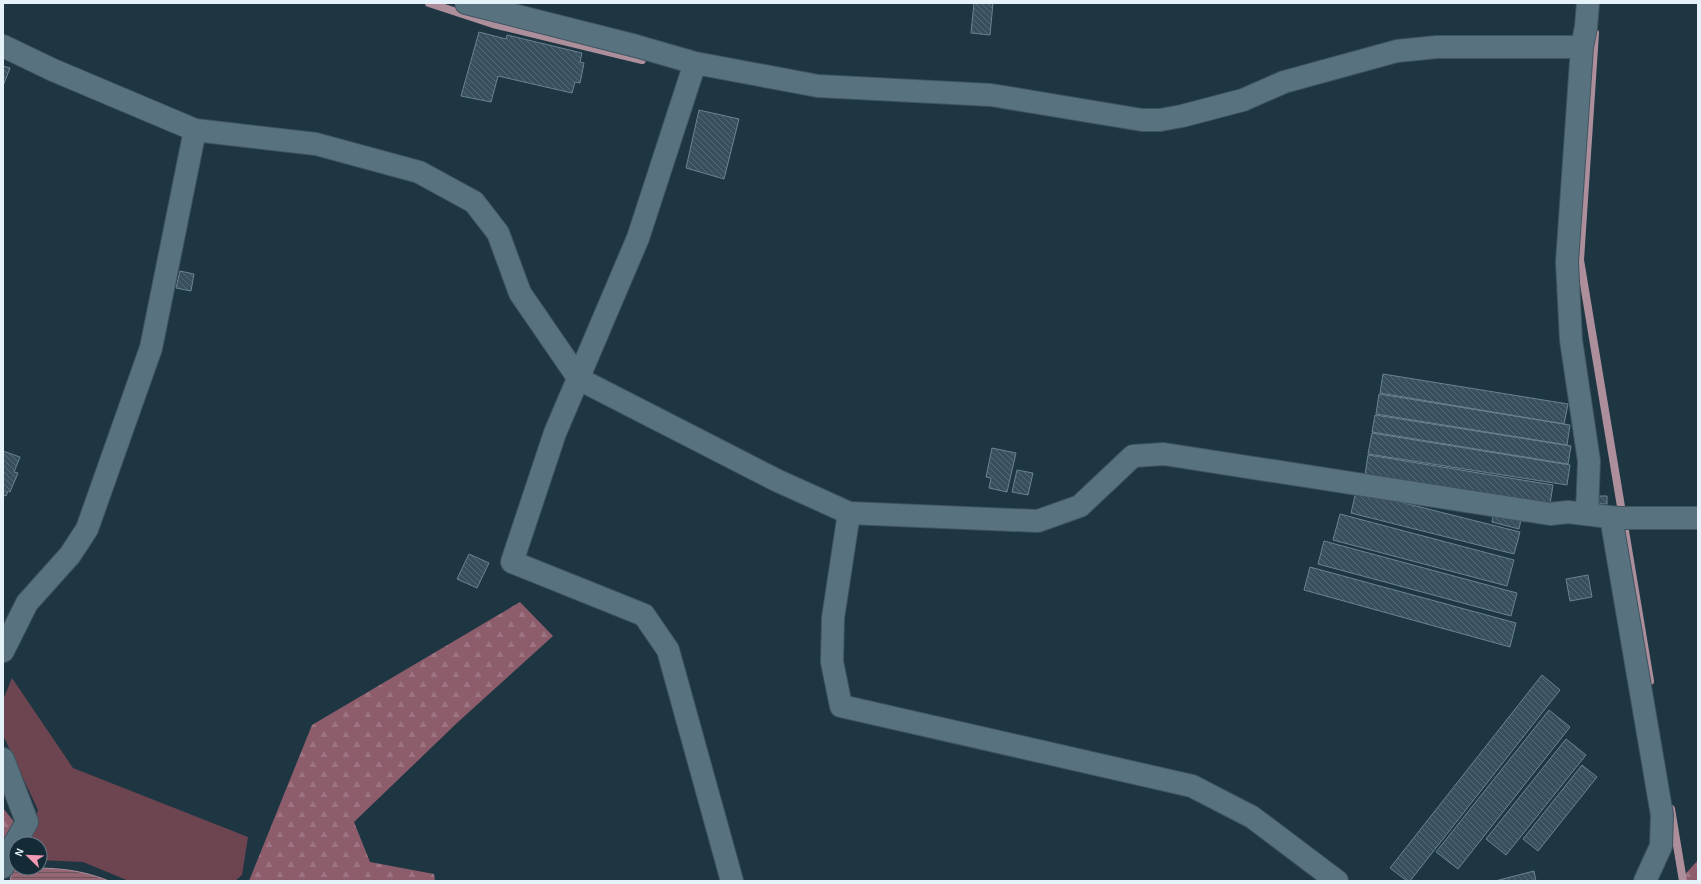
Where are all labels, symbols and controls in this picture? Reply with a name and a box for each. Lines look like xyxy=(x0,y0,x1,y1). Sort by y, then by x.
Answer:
north arrow xyxy=(8,836,48,876)
text: N xyxy=(13,847,26,858)

